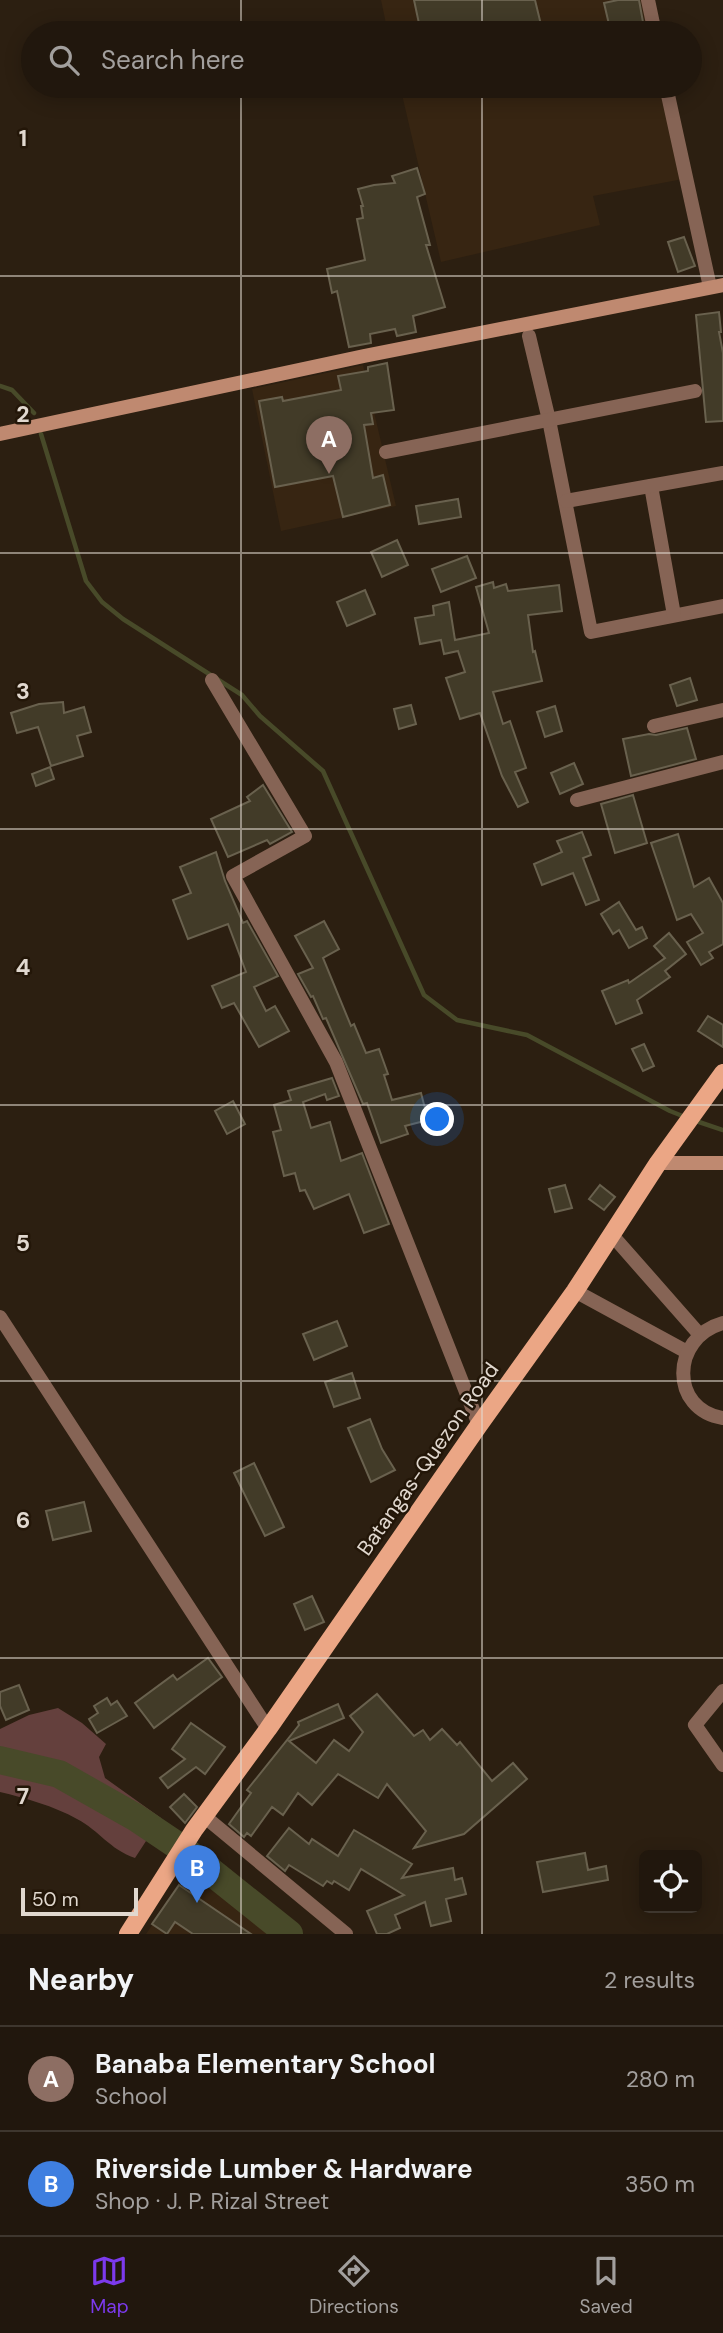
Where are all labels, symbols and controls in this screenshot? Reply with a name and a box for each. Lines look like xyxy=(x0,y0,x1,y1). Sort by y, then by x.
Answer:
search box xyxy=(21,21,702,98)
icon: search xyxy=(45,41,83,79)
text: Search here xyxy=(101,43,244,77)
text: 1 xyxy=(19,123,27,153)
text: 2 xyxy=(16,399,30,429)
pin: A xyxy=(306,416,352,474)
text: 3 xyxy=(16,676,30,706)
text: 4 xyxy=(16,952,31,982)
your location xyxy=(420,1102,454,1136)
text: 5 xyxy=(16,1228,30,1258)
street label: Batangas-Quezon Road xyxy=(351,1357,505,1561)
text: 6 xyxy=(16,1505,30,1535)
text: 7 xyxy=(17,1781,29,1811)
pin: B xyxy=(174,1845,220,1903)
map controls xyxy=(639,1850,702,1913)
button: locate xyxy=(639,1850,702,1913)
scale bar xyxy=(21,1885,138,1917)
text: 50 m xyxy=(32,1887,79,1912)
text: Nearby xyxy=(28,1960,134,1999)
text: 2 results xyxy=(604,1965,695,1995)
text: Banaba Elementary School xyxy=(95,2047,436,2081)
text: A xyxy=(43,2064,59,2094)
text: 280 m xyxy=(626,2064,695,2094)
text: School xyxy=(95,2081,167,2111)
text: Riverside Lumber & Hardware xyxy=(95,2152,473,2186)
text: B xyxy=(44,2169,58,2199)
text: 350 m xyxy=(625,2169,695,2199)
text: Shop · J. P. Rizal Street xyxy=(95,2186,329,2216)
tab: Map xyxy=(90,2252,129,2319)
tab: Directions xyxy=(309,2252,399,2319)
tab: Saved xyxy=(579,2252,633,2319)

